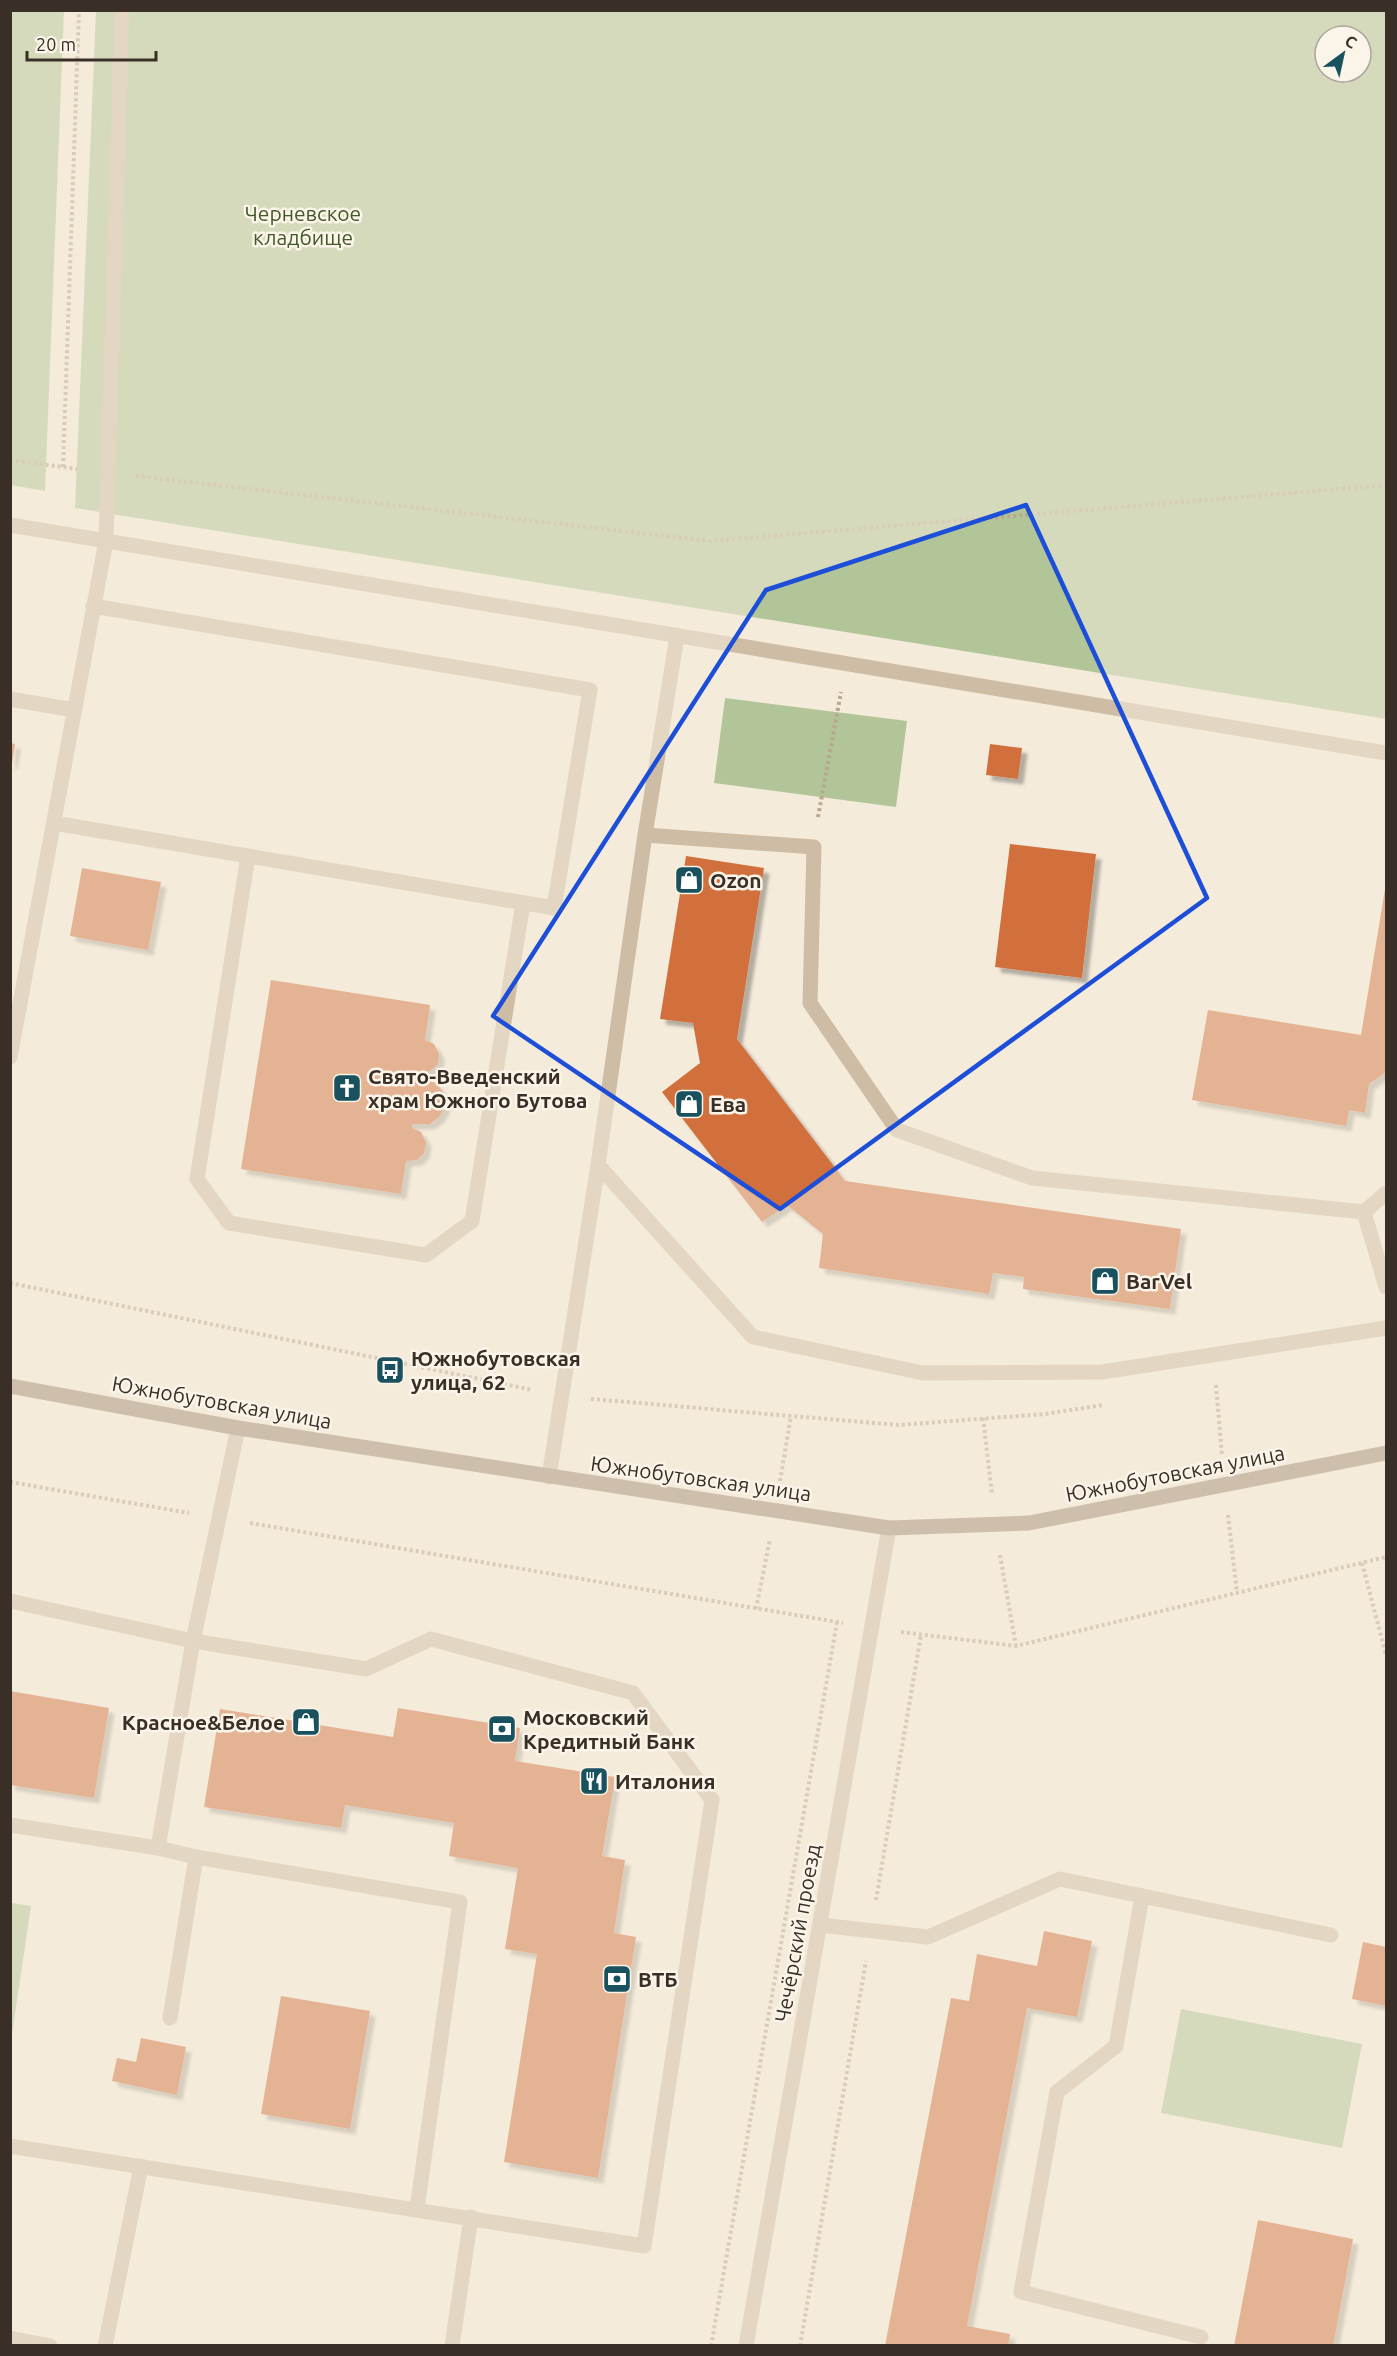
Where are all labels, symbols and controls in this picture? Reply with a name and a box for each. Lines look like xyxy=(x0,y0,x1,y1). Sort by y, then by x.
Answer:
scale bar xyxy=(27,24,156,62)
north arrow xyxy=(1313,24,1373,84)
text: С xyxy=(1342,31,1360,52)
text: 20 m xyxy=(36,34,76,54)
park label: Черневское кладбище xyxy=(245,201,361,249)
shop icon: Ozon xyxy=(673,864,705,896)
place label: Ozon xyxy=(710,868,761,892)
place label: Свято-Введенский храм Южного Бутова xyxy=(368,1064,588,1112)
church icon: Свято-Введенский храм Южного Бутова xyxy=(331,1072,363,1104)
shop icon: Ева xyxy=(673,1088,705,1120)
place label: Ева xyxy=(710,1092,746,1116)
shop icon: BarVel xyxy=(1089,1265,1121,1297)
place label: BarVel xyxy=(1126,1269,1192,1293)
place label: Южнобутовская улица, 62 xyxy=(411,1346,581,1394)
bus stop icon: Южнобутовская улица, 62 xyxy=(374,1354,406,1386)
street label: Южнобутовская улица xyxy=(110,1371,334,1433)
street label: Южнобутовская улица xyxy=(1063,1440,1287,1506)
street label: Южнобутовская улица xyxy=(589,1451,813,1505)
place label: Московский Кредитный Банк xyxy=(523,1705,695,1753)
shop icon: Красное&Белое xyxy=(290,1706,322,1738)
place label: Красное&Белое xyxy=(122,1710,285,1734)
bank icon: Московский Кредитный Банк xyxy=(486,1713,518,1745)
restaurant icon: Италония xyxy=(578,1765,610,1797)
place label: Италония xyxy=(615,1769,716,1793)
street label: Чечёрский проезд xyxy=(770,1842,824,2024)
bank icon: ВТБ xyxy=(601,1963,633,1995)
place label: ВТБ xyxy=(638,1967,678,1991)

